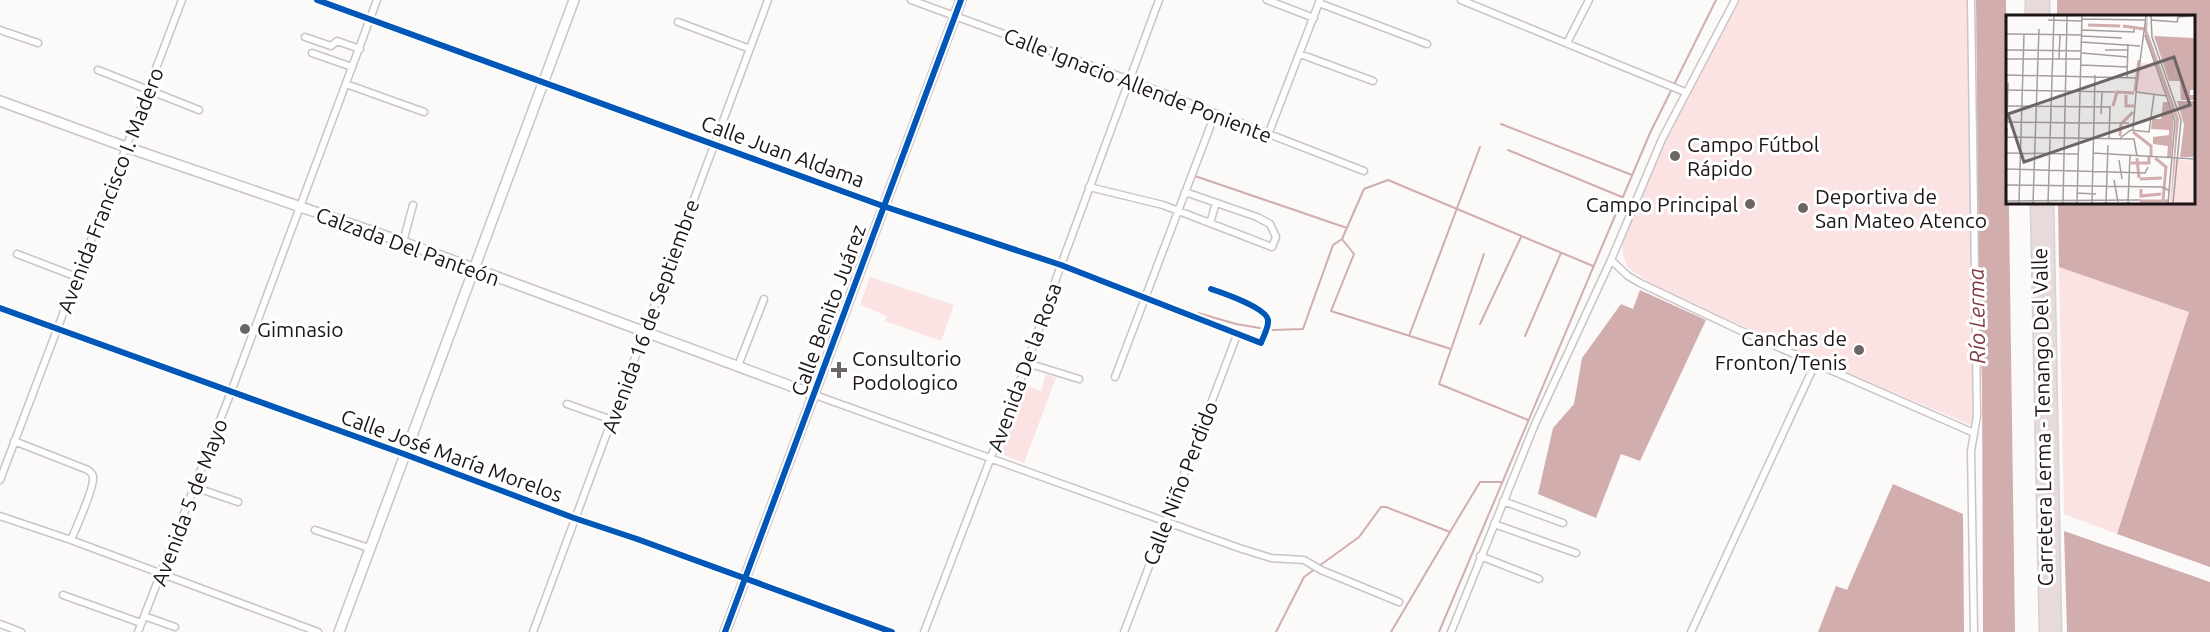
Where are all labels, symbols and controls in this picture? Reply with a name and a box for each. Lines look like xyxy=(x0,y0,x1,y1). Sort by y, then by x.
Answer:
inset map xyxy=(2006,15,2195,204)
street label: Calle Ignacio Allende Poniente xyxy=(1001,23,1275,147)
street label: Avenida Francisco I. Madero xyxy=(52,64,168,316)
street label: Calle Juan Aldama xyxy=(698,110,868,192)
place label: Campo Fútbol Rápido xyxy=(1687,132,1819,180)
marker: Campo Fútbol Rápido xyxy=(1668,149,1682,163)
place label: Deportiva de San Mateo Atenco xyxy=(1815,184,1987,232)
place label: Campo Principal xyxy=(1586,192,1738,216)
street label: Avenida 16 de Septiembre xyxy=(596,196,704,436)
marker: Campo Principal xyxy=(1743,197,1757,211)
marker: Deportiva de San Mateo Atenco xyxy=(1796,201,1810,215)
street label: Calzada Del Panteón xyxy=(313,202,503,290)
street label: Calle Benito Juárez xyxy=(786,221,870,399)
street label: Carretera Lerma - Tenango Del Valle xyxy=(2027,247,2057,587)
water label: Río Lerma xyxy=(1963,268,1989,364)
street label: Avenida De la Rosa xyxy=(982,279,1066,455)
place label: Gimnasio xyxy=(257,317,343,341)
marker: Gimnasio xyxy=(238,322,252,336)
place label: Canchas de Fronton/Tenis xyxy=(1715,326,1847,374)
marker: Canchas de Fronton/Tenis xyxy=(1852,343,1866,357)
place label: Consultorio Podologico xyxy=(852,346,962,394)
marker: Consultorio Podologico xyxy=(830,361,848,379)
street label: Calle Niño Perdido xyxy=(1138,398,1222,568)
street label: Calle José María Morelos xyxy=(338,404,566,506)
street label: Avenida 5 de Mayo xyxy=(146,415,232,589)

